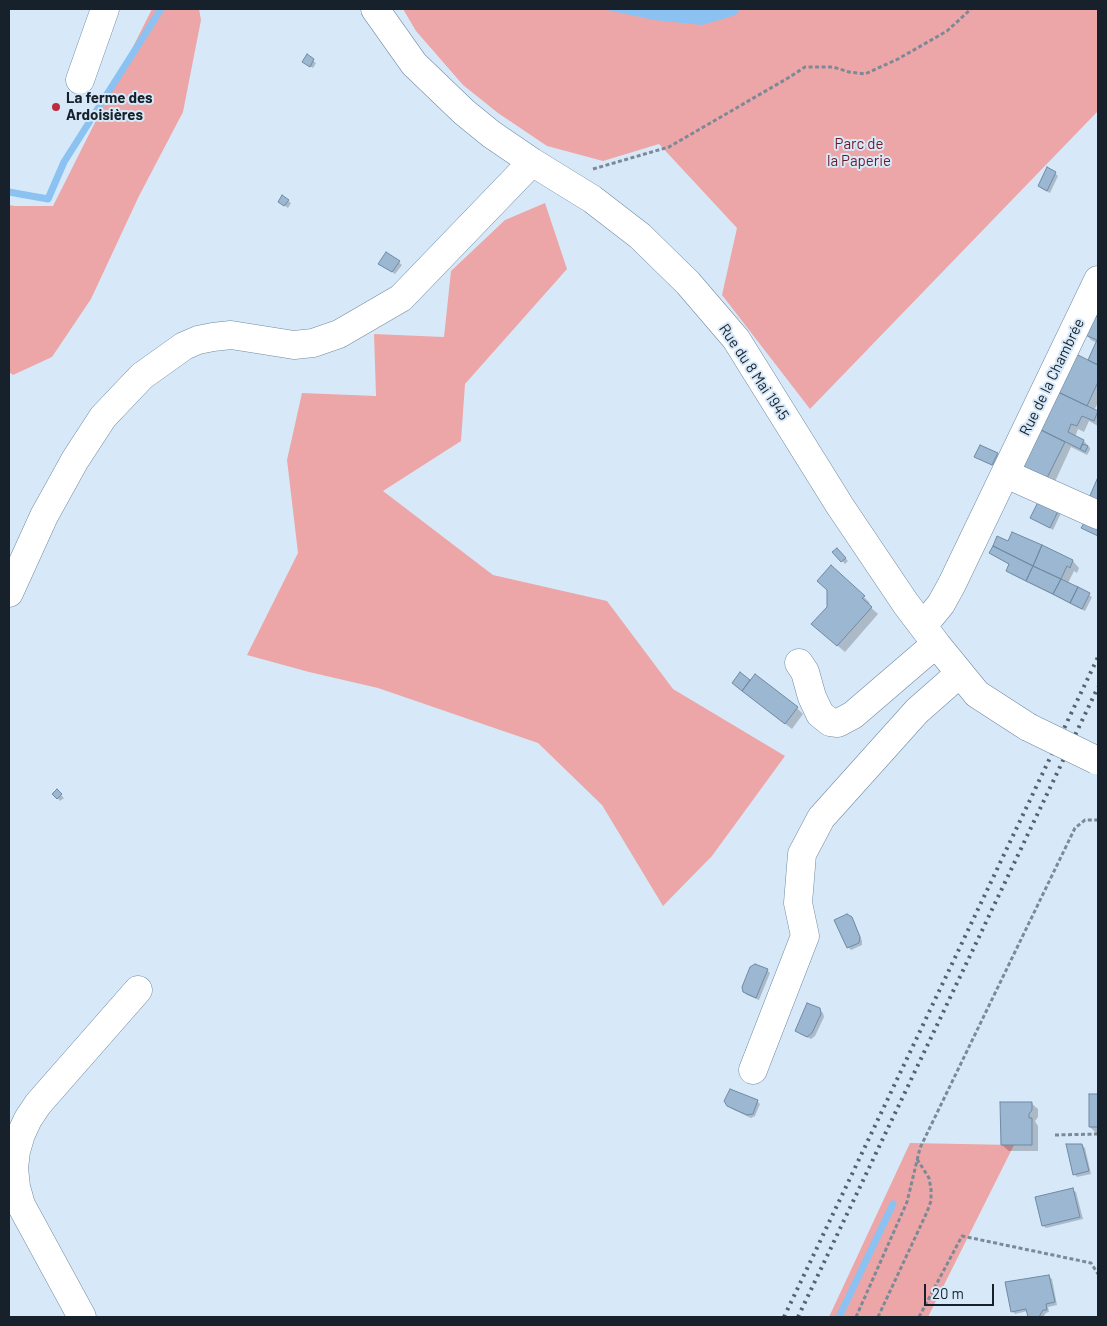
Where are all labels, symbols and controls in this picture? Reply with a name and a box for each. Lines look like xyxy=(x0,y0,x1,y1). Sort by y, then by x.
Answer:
place label: La ferme des Ardoisières xyxy=(66,89,153,124)
marker: La ferme des Ardoisières xyxy=(50,101,62,113)
park label: Parc de la Paperie xyxy=(827,135,891,170)
street label: Rue de la Chambrée xyxy=(1016,315,1088,439)
street label: Rue du 8 Mai 1945 xyxy=(715,320,793,424)
scale bar xyxy=(927,1274,997,1306)
text: 20 m xyxy=(932,1284,964,1302)

